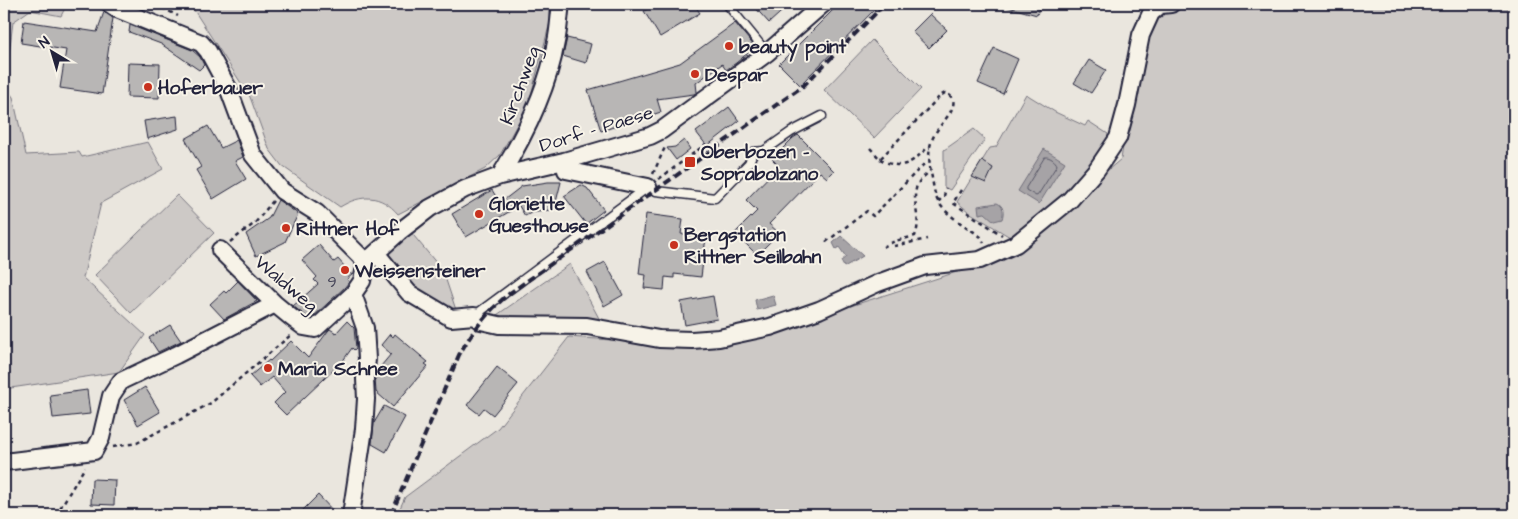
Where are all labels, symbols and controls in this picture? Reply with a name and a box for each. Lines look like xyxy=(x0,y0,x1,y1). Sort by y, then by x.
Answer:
north arrow xyxy=(28,28,78,78)
text: N xyxy=(35,32,54,53)
place label: beauty point xyxy=(739,34,847,62)
marker: beauty point xyxy=(723,40,735,52)
street label: Kirchweg xyxy=(494,42,548,129)
place label: Despar xyxy=(705,62,768,89)
marker: Despar xyxy=(689,68,701,80)
place label: Hoferbauer xyxy=(158,75,263,102)
marker: Hoferbauer xyxy=(142,81,154,93)
street label: Dorf - Paese xyxy=(536,99,657,160)
place label: Oberbozen - Soprabolzano xyxy=(700,139,819,188)
marker: Oberbozen - Soprabolzano xyxy=(683,155,697,169)
place label: Gloriette Guesthouse xyxy=(489,191,590,240)
marker: Gloriette Guesthouse xyxy=(473,208,485,220)
place label: Rittner Hof xyxy=(296,216,400,243)
marker: Rittner Hof xyxy=(280,222,292,234)
place label: Bergstation Rittner Seilbahn xyxy=(684,222,822,271)
marker: Bergstation Rittner Seilbahn xyxy=(668,239,680,251)
street label: Waldweg xyxy=(248,249,324,320)
place label: Weissensteiner xyxy=(354,258,486,285)
marker: Weissensteiner xyxy=(339,264,351,276)
house number: 9 xyxy=(327,271,337,293)
place label: Maria Schnee xyxy=(278,356,398,383)
marker: Maria Schnee xyxy=(262,362,274,374)

